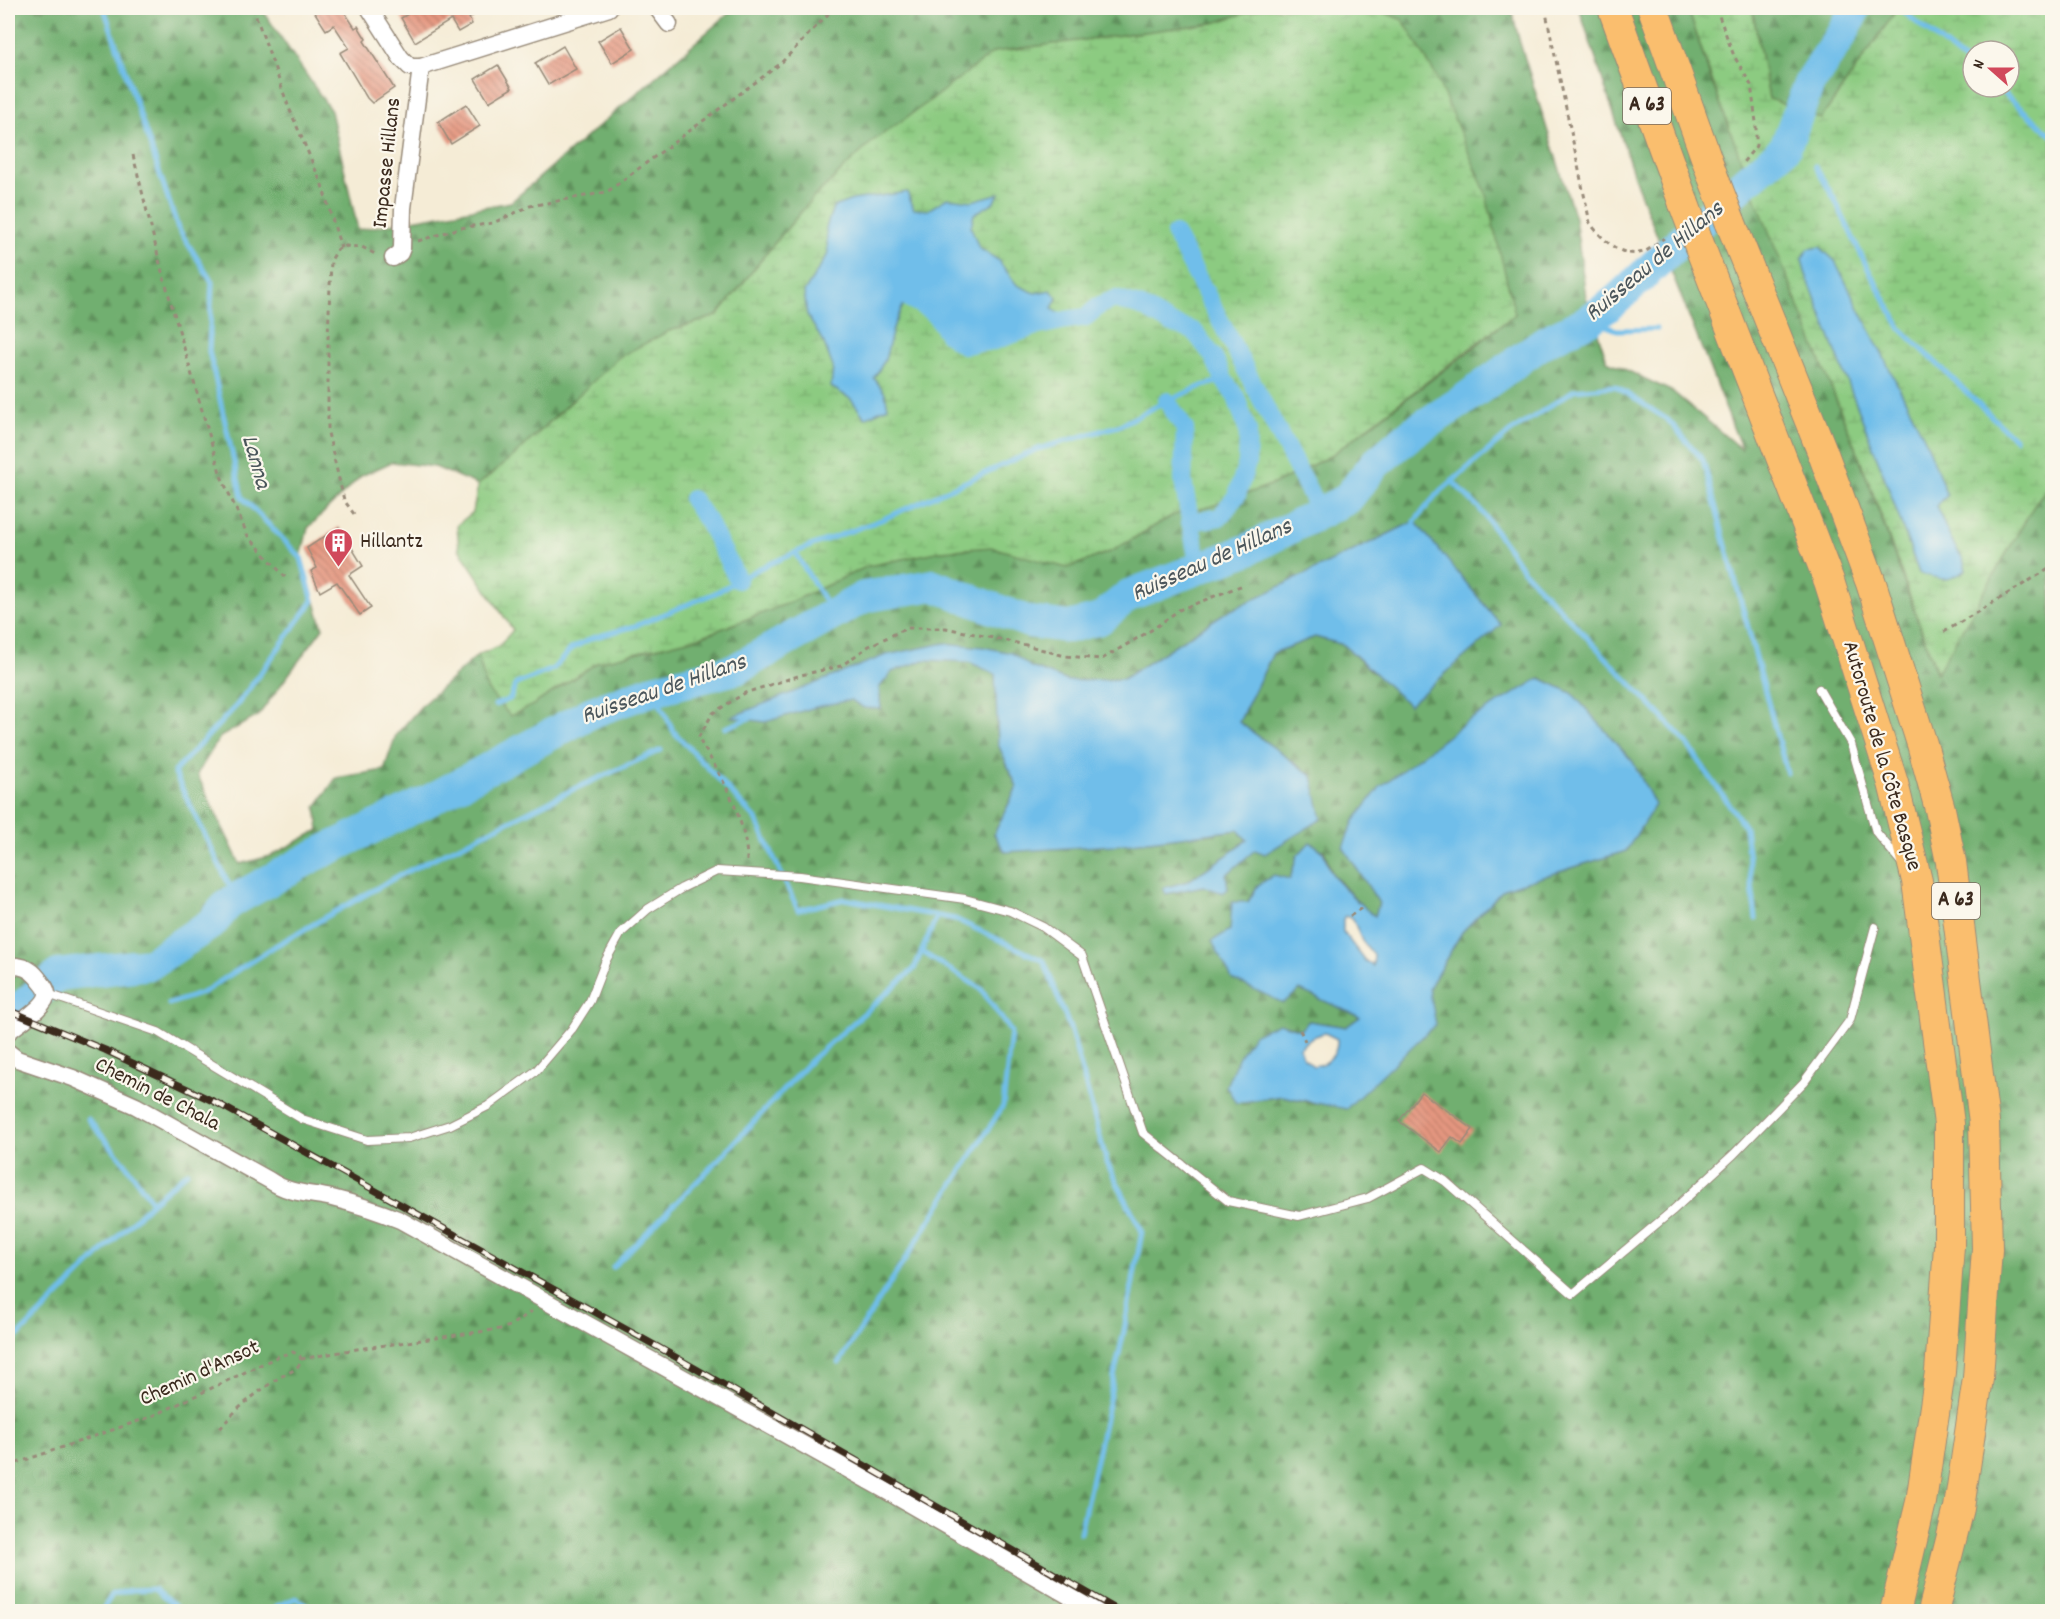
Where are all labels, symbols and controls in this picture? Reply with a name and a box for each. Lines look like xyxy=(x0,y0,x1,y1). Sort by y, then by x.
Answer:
north arrow xyxy=(1961,39,2021,99)
text: N xyxy=(1967,57,1992,72)
road number: A 63 xyxy=(1623,88,1671,124)
street label: Impasse Hillans xyxy=(366,96,410,230)
water label: Ruisseau de Hillans xyxy=(1578,193,1733,330)
water label: Lanna xyxy=(231,431,279,495)
water label: Ruisseau de Hillans xyxy=(1126,510,1298,612)
building icon: Hillantz xyxy=(323,526,355,568)
place label: Hillantz xyxy=(360,527,423,558)
street label: Autoroute de la Côte Basque xyxy=(1833,637,1929,875)
water label: Ruisseau de Hillans xyxy=(577,646,752,734)
road number: A 63 xyxy=(1932,883,1980,919)
street label: Chemin de Chala xyxy=(89,1050,226,1140)
street label: Chemin d'Ansot xyxy=(135,1333,265,1415)

